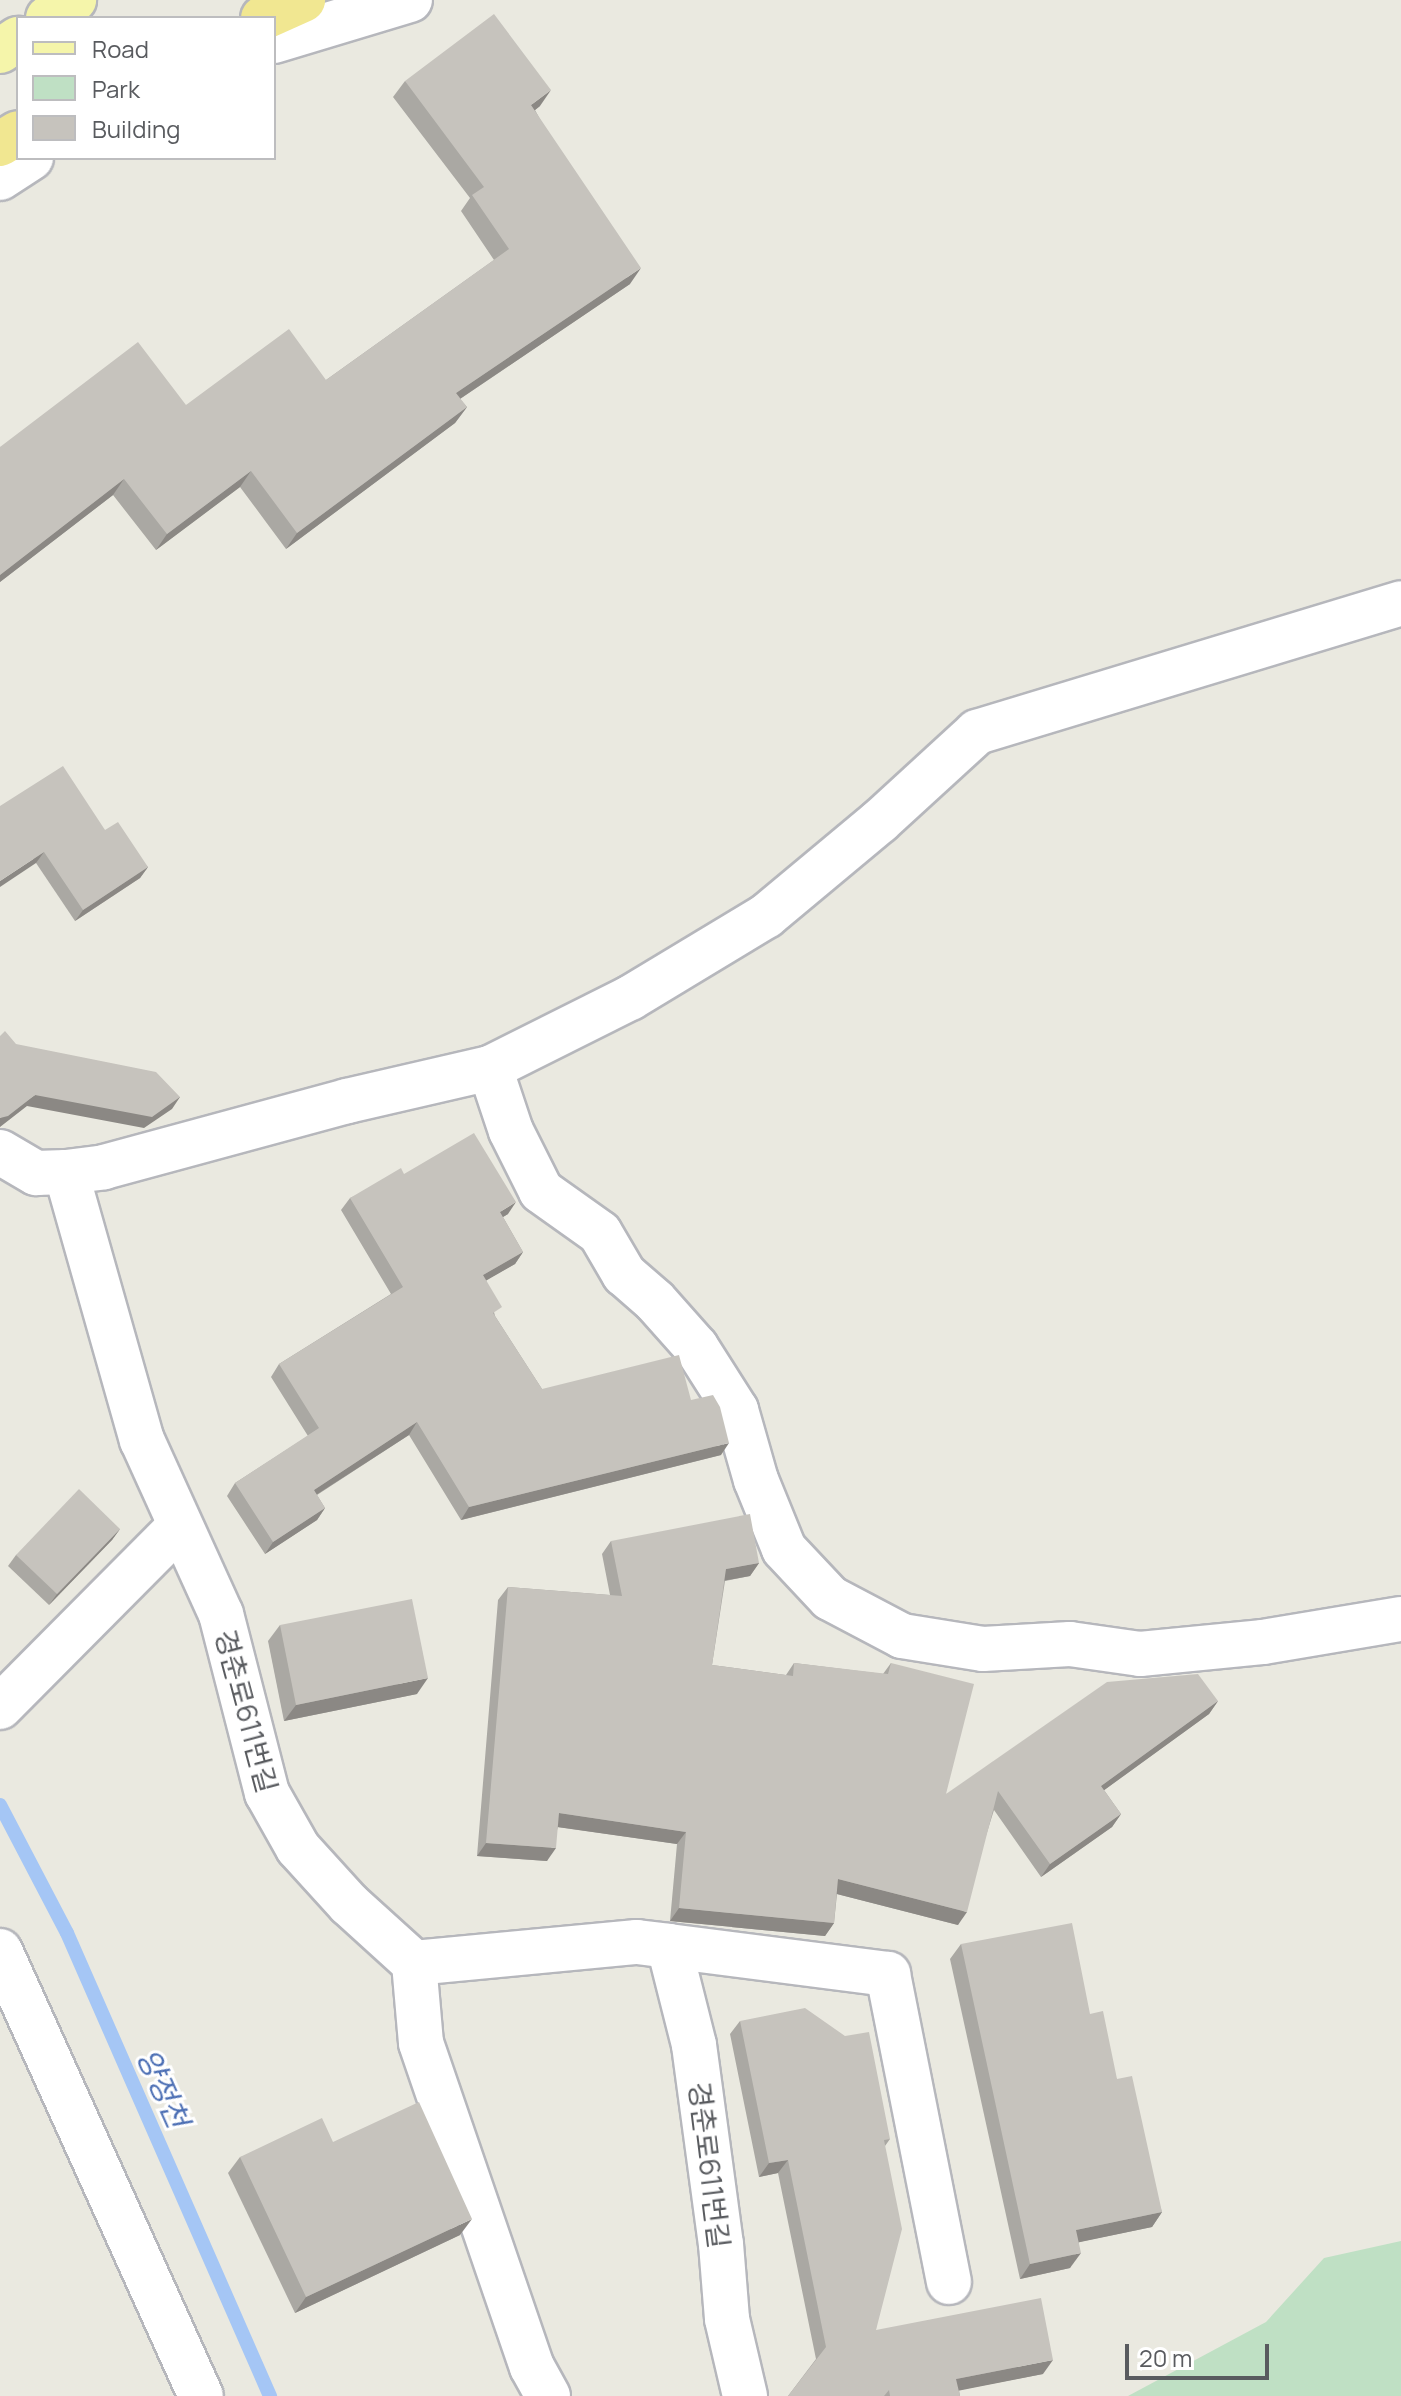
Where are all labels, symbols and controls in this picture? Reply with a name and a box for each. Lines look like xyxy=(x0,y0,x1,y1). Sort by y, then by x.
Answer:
legend xyxy=(16,16,276,160)
text: Road xyxy=(92,32,149,65)
text: Park xyxy=(92,72,140,105)
text: Building xyxy=(92,112,180,145)
street label: 경춘로611번길 xyxy=(209,1626,285,1796)
water label: 양정천 xyxy=(130,2043,196,2133)
street label: 경춘로611번길 xyxy=(683,2080,737,2250)
scale bar xyxy=(1129,2328,1273,2378)
text: 20 m xyxy=(1139,2341,1192,2374)

